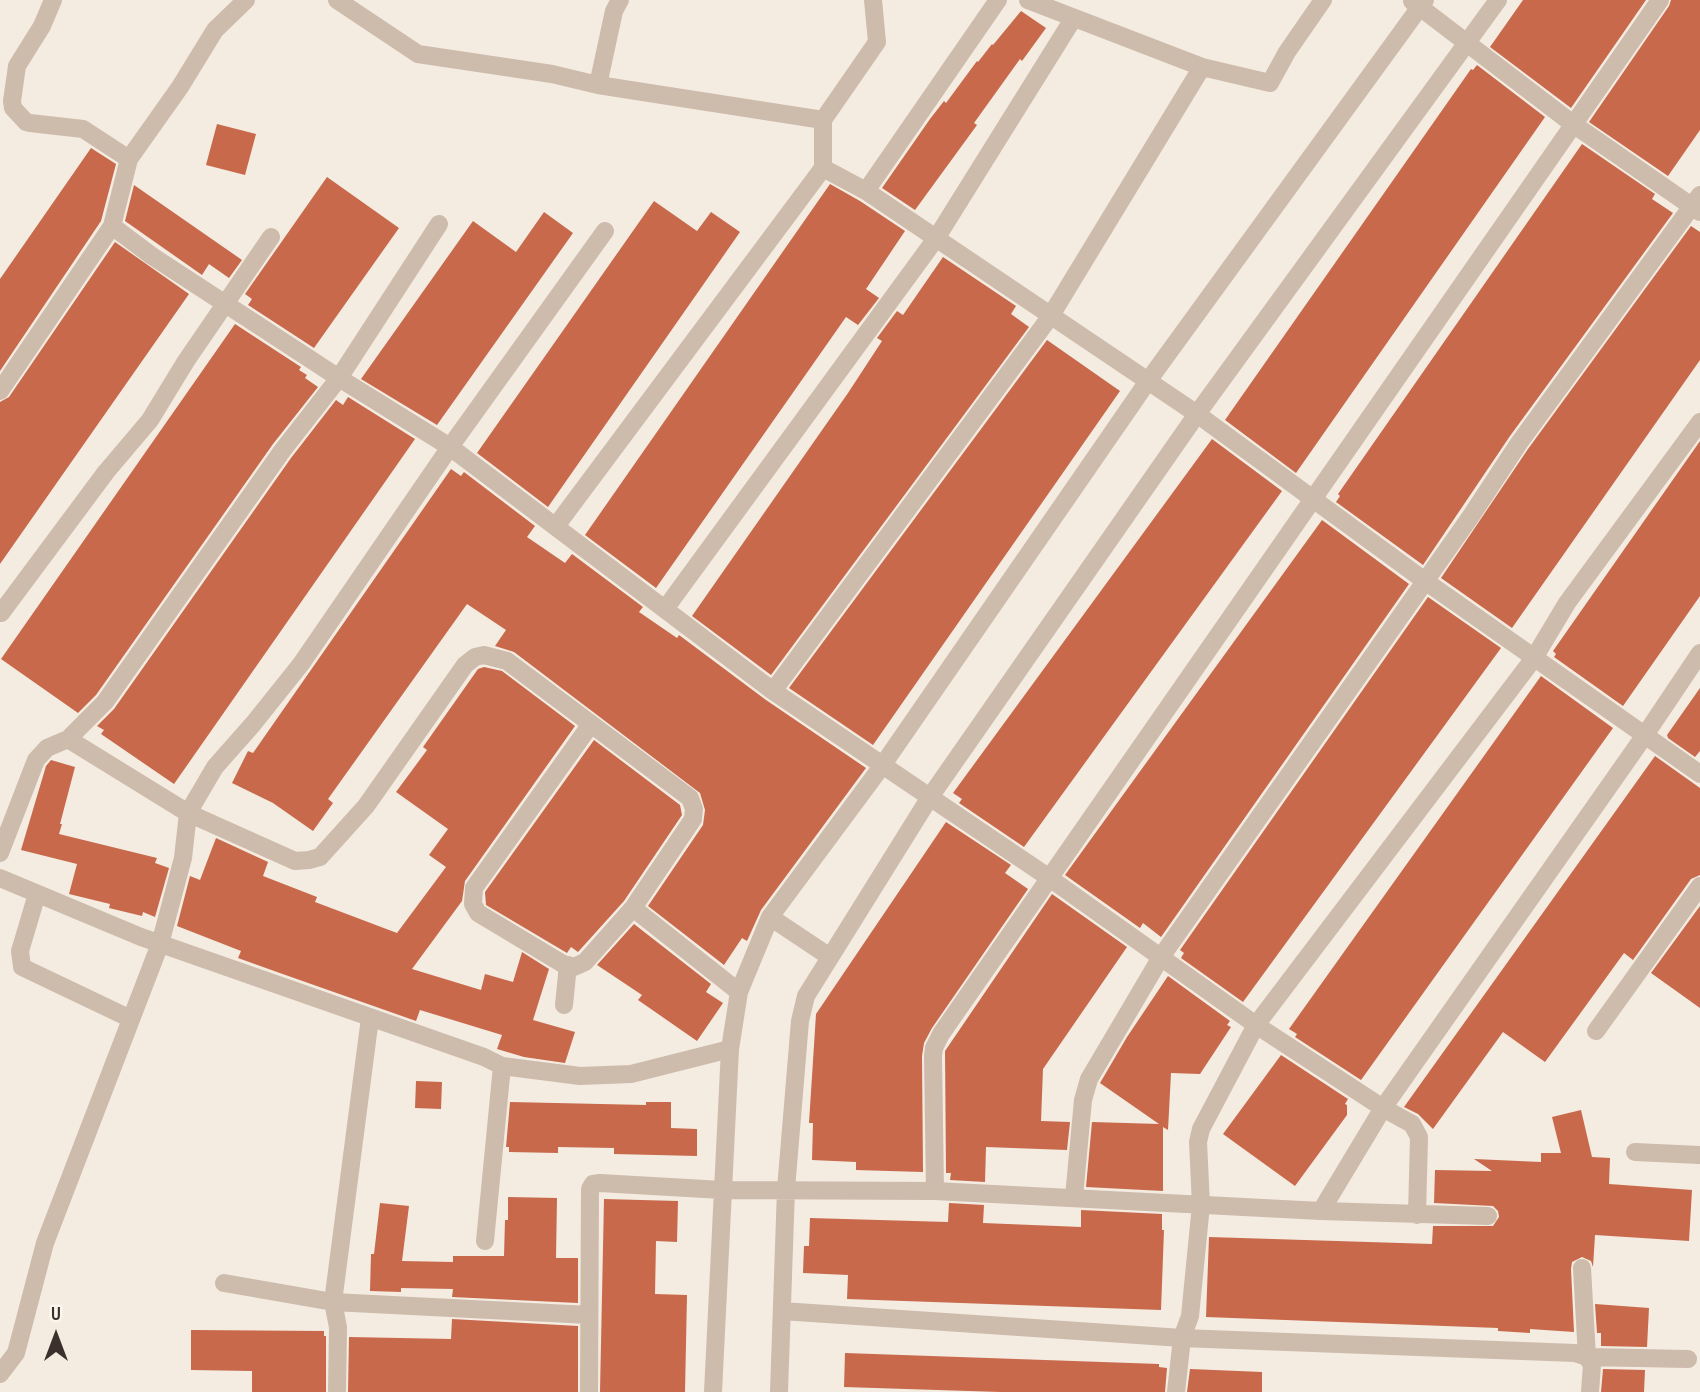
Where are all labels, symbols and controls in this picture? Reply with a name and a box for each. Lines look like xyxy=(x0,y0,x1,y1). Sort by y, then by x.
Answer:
north arrow xyxy=(21,1301,91,1371)
text: U xyxy=(51,1303,61,1326)

